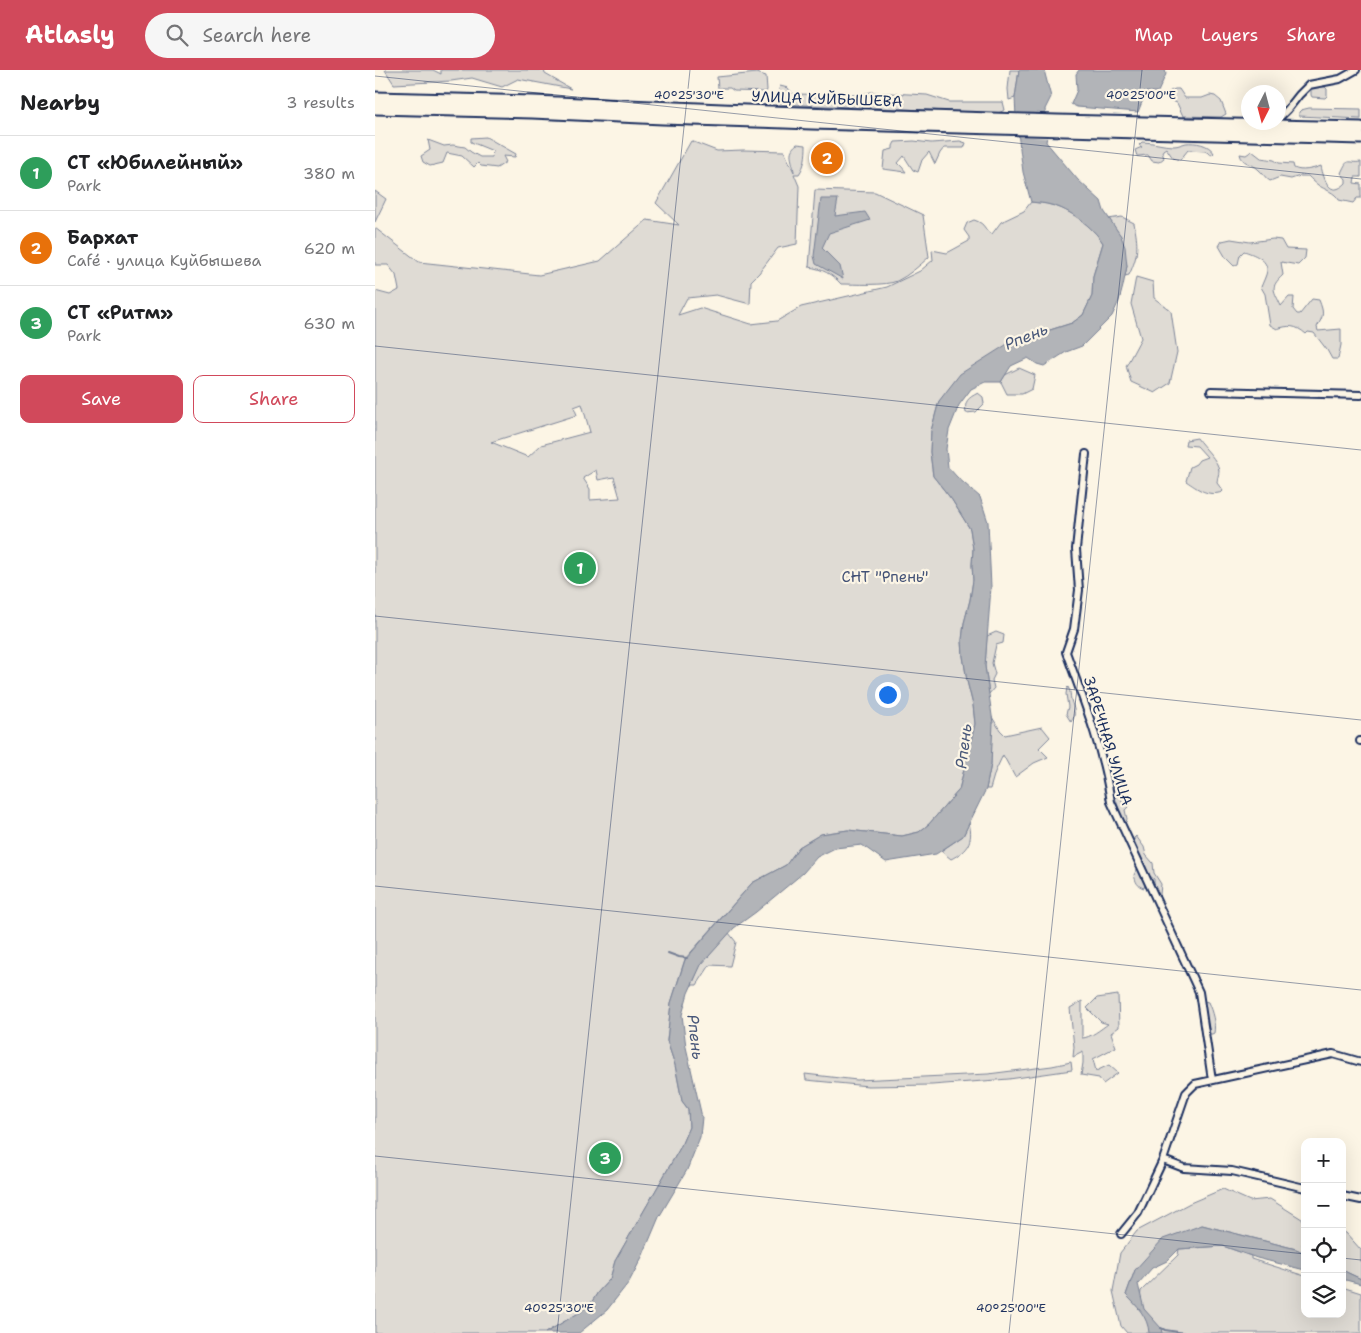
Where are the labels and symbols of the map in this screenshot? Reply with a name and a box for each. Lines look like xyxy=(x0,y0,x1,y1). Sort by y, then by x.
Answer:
street label: УЛИЦА КУЙБЫШЕВА xyxy=(751,85,903,112)
north arrow xyxy=(1241,85,1286,130)
text: 40°25'30"E xyxy=(654,87,724,103)
text: 40°25'00"E xyxy=(1106,87,1176,103)
pin: 2 xyxy=(811,139,843,177)
water label: Рпень xyxy=(1001,318,1051,355)
pin: 1 xyxy=(564,549,596,587)
park label: СНТ "Рпень" xyxy=(842,567,928,587)
street label: ЗАРЕЧНАЯ УЛИЦА xyxy=(1079,674,1137,808)
your location xyxy=(875,682,901,708)
water label: Рпень xyxy=(950,722,977,770)
water label: Рпень xyxy=(682,1013,709,1061)
pin: 3 xyxy=(589,1139,621,1177)
text: 40°25'30"E xyxy=(524,1300,594,1316)
text: 40°25'00"E xyxy=(976,1300,1046,1316)

